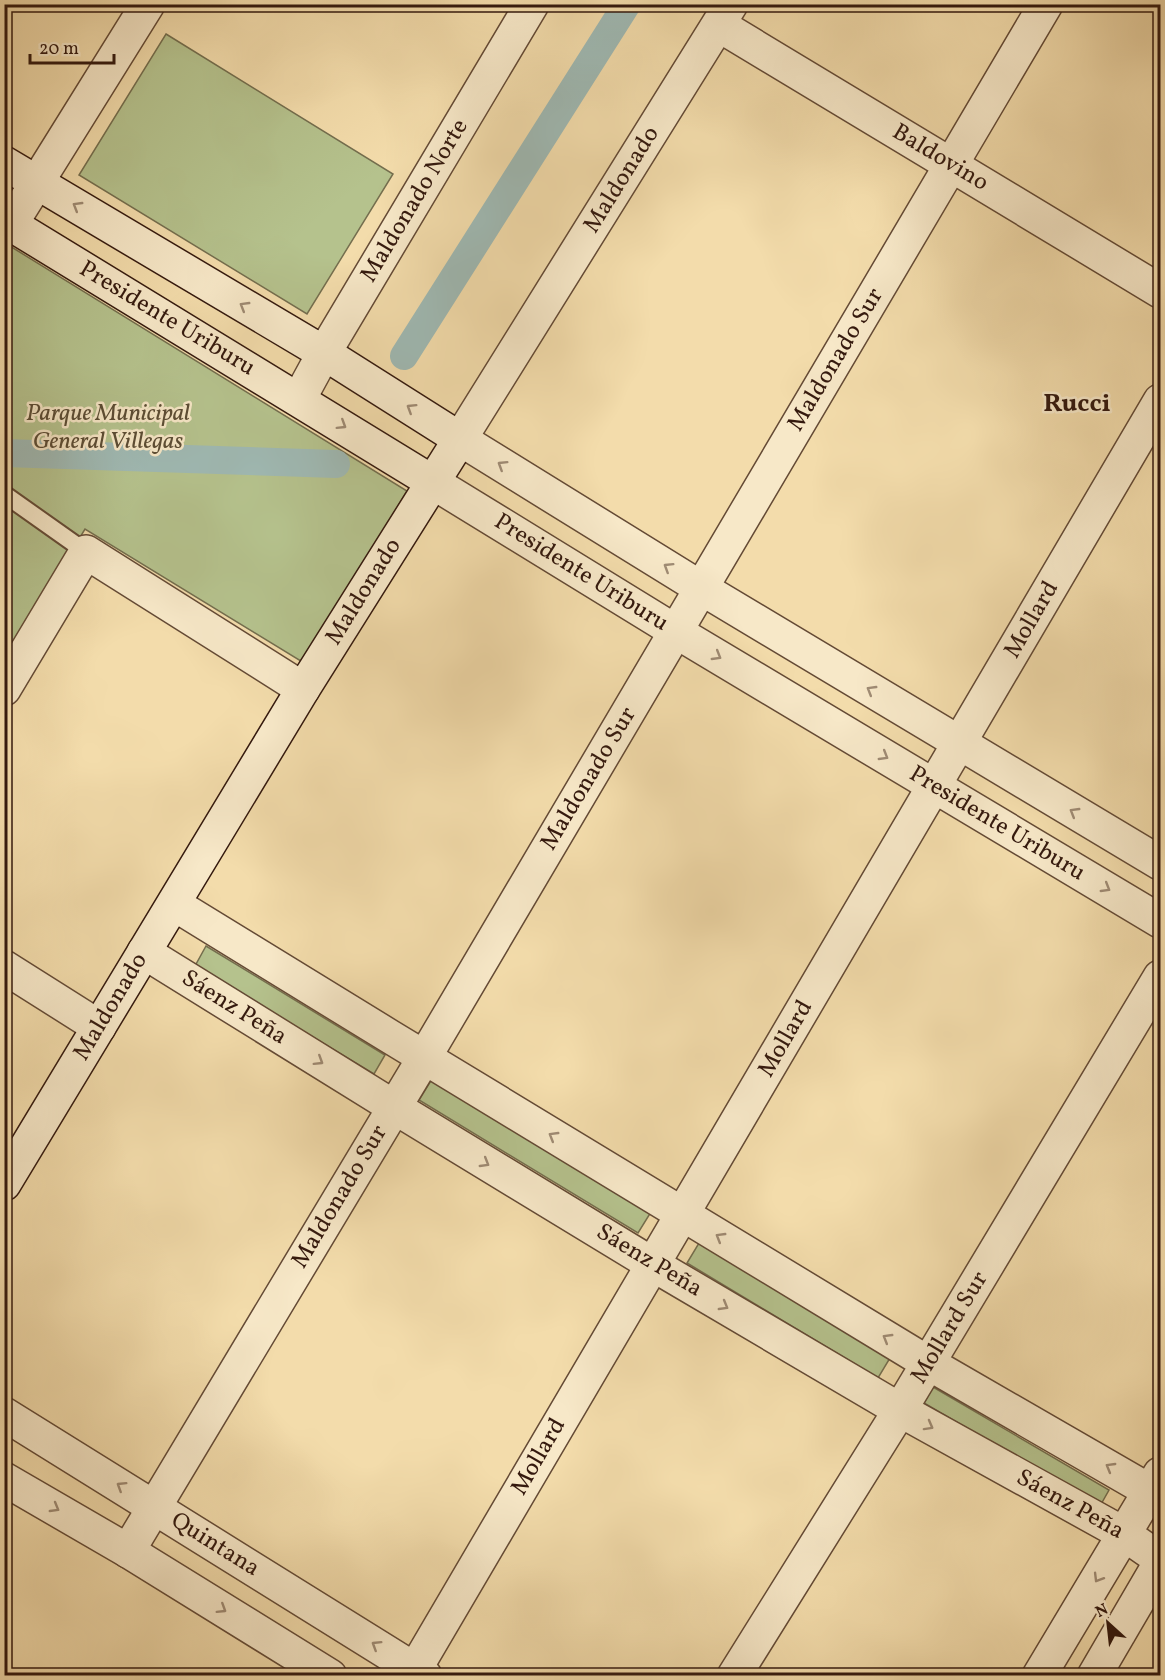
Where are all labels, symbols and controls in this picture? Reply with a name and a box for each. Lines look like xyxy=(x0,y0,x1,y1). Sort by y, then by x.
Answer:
scale bar xyxy=(30,27,114,65)
text: 20 m xyxy=(39,37,79,62)
street label: Maldonado Norte xyxy=(353,113,477,289)
street label: Baldovino xyxy=(885,116,995,200)
street label: Maldonado xyxy=(576,120,668,240)
one-way arrow xyxy=(72,202,83,214)
street label: Presidente Uriburu xyxy=(72,253,262,385)
street label: Maldonado Sur xyxy=(780,282,892,438)
one-way arrow xyxy=(240,301,250,313)
district label: Rucci xyxy=(1043,386,1111,422)
park label: Parque Municipal General Villegas xyxy=(26,397,190,459)
one-way arrow xyxy=(406,404,417,415)
one-way arrow xyxy=(335,418,346,429)
one-way arrow xyxy=(498,460,508,472)
street label: Presidente Uriburu xyxy=(487,506,675,640)
street label: Maldonado xyxy=(318,532,410,652)
one-way arrow xyxy=(664,563,674,575)
street label: Mollard xyxy=(996,575,1068,665)
one-way arrow xyxy=(711,649,721,660)
one-way arrow xyxy=(867,685,877,697)
street label: Maldonado Sur xyxy=(533,701,645,857)
one-way arrow xyxy=(878,748,888,760)
street label: Presidente Uriburu xyxy=(902,758,1092,890)
one-way arrow xyxy=(1070,807,1080,819)
one-way arrow xyxy=(1100,881,1110,893)
street label: Maldonado xyxy=(65,947,157,1067)
street label: Sáenz Peña xyxy=(175,962,293,1054)
street label: Mollard xyxy=(750,994,822,1084)
one-way arrow xyxy=(313,1053,323,1065)
street label: Maldonado Sur xyxy=(284,1119,396,1275)
one-way arrow xyxy=(549,1132,559,1144)
one-way arrow xyxy=(479,1155,489,1167)
street label: Sáenz Peña xyxy=(589,1216,709,1306)
one-way arrow xyxy=(716,1233,726,1245)
street label: Mollard Sur xyxy=(903,1265,997,1391)
one-way arrow xyxy=(718,1299,728,1311)
one-way arrow xyxy=(883,1334,893,1346)
street label: Mollard xyxy=(503,1412,575,1502)
one-way arrow xyxy=(922,1419,933,1430)
street label: Sáenz Peña xyxy=(1010,1461,1130,1549)
one-way arrow xyxy=(1106,1463,1116,1475)
one-way arrow xyxy=(117,1482,127,1494)
one-way arrow xyxy=(49,1501,59,1513)
street label: Quintana xyxy=(164,1504,266,1586)
one-way arrow xyxy=(1093,1572,1105,1582)
north arrow xyxy=(1078,1593,1138,1653)
text: N xyxy=(1092,1599,1113,1624)
one-way arrow xyxy=(216,1602,226,1614)
one-way arrow xyxy=(372,1640,382,1652)

